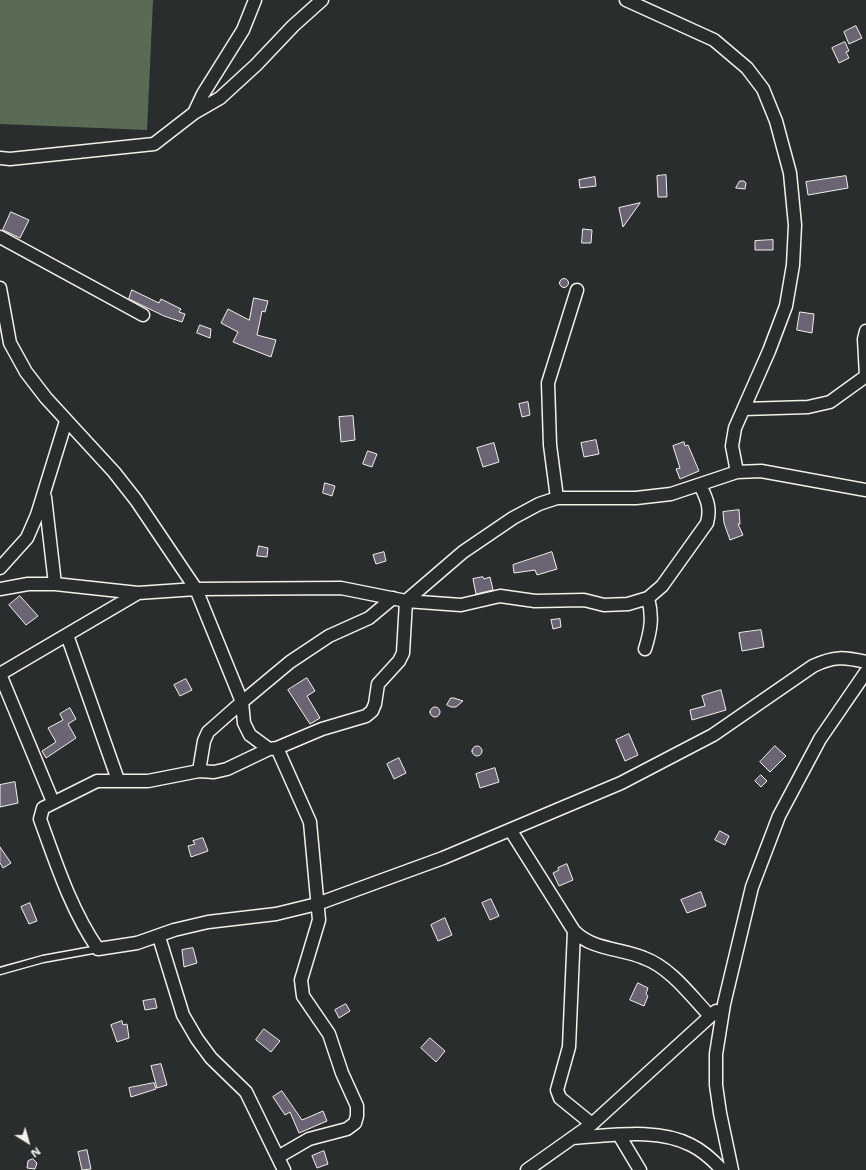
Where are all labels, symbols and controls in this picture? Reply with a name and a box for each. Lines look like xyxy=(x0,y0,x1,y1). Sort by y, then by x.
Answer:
north arrow xyxy=(8,1122,48,1162)
text: N xyxy=(28,1143,44,1161)

